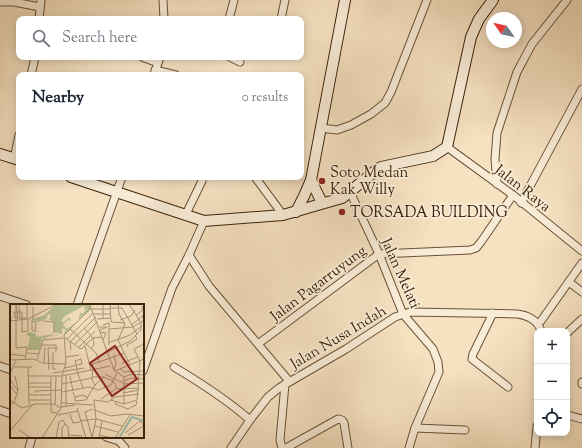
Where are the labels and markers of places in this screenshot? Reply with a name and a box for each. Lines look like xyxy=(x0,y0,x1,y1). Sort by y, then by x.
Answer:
place label: Soto Medan Kak Willy xyxy=(330,163,409,201)
marker: Soto Medan Kak Willy xyxy=(317,176,327,186)
place label: TORSADA BUILDING xyxy=(350,203,508,224)
marker: TORSADA BUILDING xyxy=(337,207,347,217)

